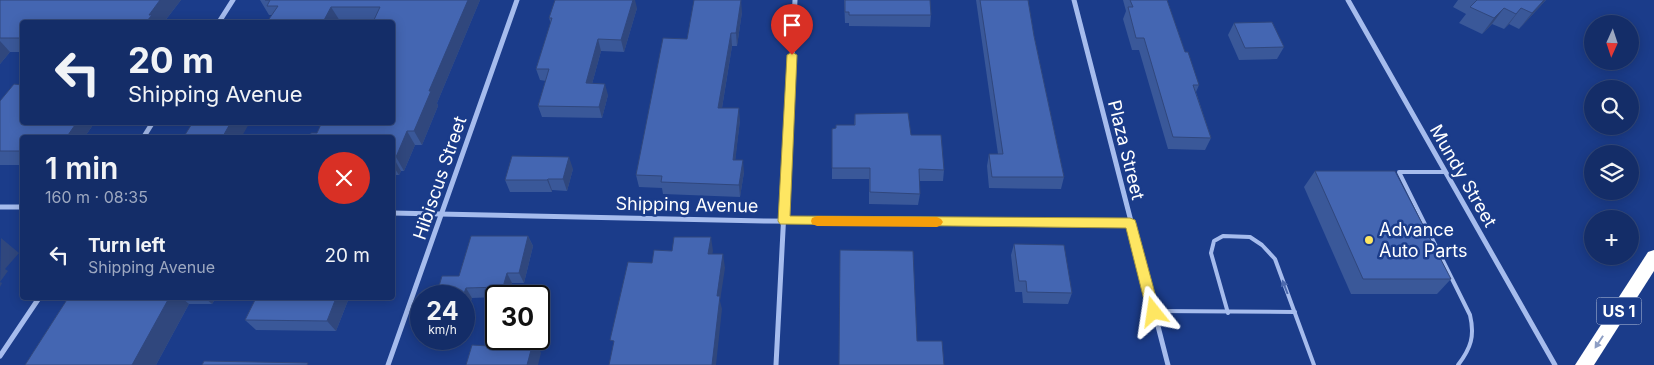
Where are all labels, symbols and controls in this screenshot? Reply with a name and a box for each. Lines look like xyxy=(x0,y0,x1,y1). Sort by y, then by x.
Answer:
pin xyxy=(771,4,813,55)
icon: arrive xyxy=(778,11,806,39)
north arrow xyxy=(1584,15,1639,70)
map controls xyxy=(1584,15,1639,265)
text: 20 m xyxy=(128,39,214,81)
icon: left xyxy=(45,40,110,105)
button: search xyxy=(1584,80,1639,135)
text: Shipping Avenue xyxy=(128,81,303,107)
street label: Plaza Street xyxy=(1104,98,1149,202)
street label: Hibiscus Street xyxy=(409,113,470,242)
street label: Mundy Street xyxy=(1426,121,1501,231)
button: layers xyxy=(1584,145,1639,200)
text: 1 min xyxy=(45,150,118,186)
button: close xyxy=(318,152,370,204)
text: 160 m · 08:35 xyxy=(45,187,148,207)
street label: Shipping Avenue xyxy=(615,193,759,216)
button: + xyxy=(1584,210,1639,265)
place label: Advance Auto Parts xyxy=(1379,219,1468,261)
text: Turn left xyxy=(88,234,166,257)
marker: Advance Auto Parts xyxy=(1363,234,1375,246)
icon: left xyxy=(45,241,73,269)
text: 20 m xyxy=(324,244,370,267)
text: Shipping Avenue xyxy=(88,257,215,277)
one-way arrow xyxy=(1281,279,1288,294)
speed limit sign: 30 xyxy=(485,285,550,350)
position arrow xyxy=(1127,285,1179,337)
text: 24 xyxy=(426,296,459,326)
road number: US 1 xyxy=(1596,298,1642,324)
text: km/h xyxy=(428,322,457,337)
one-way arrow xyxy=(1595,335,1604,348)

